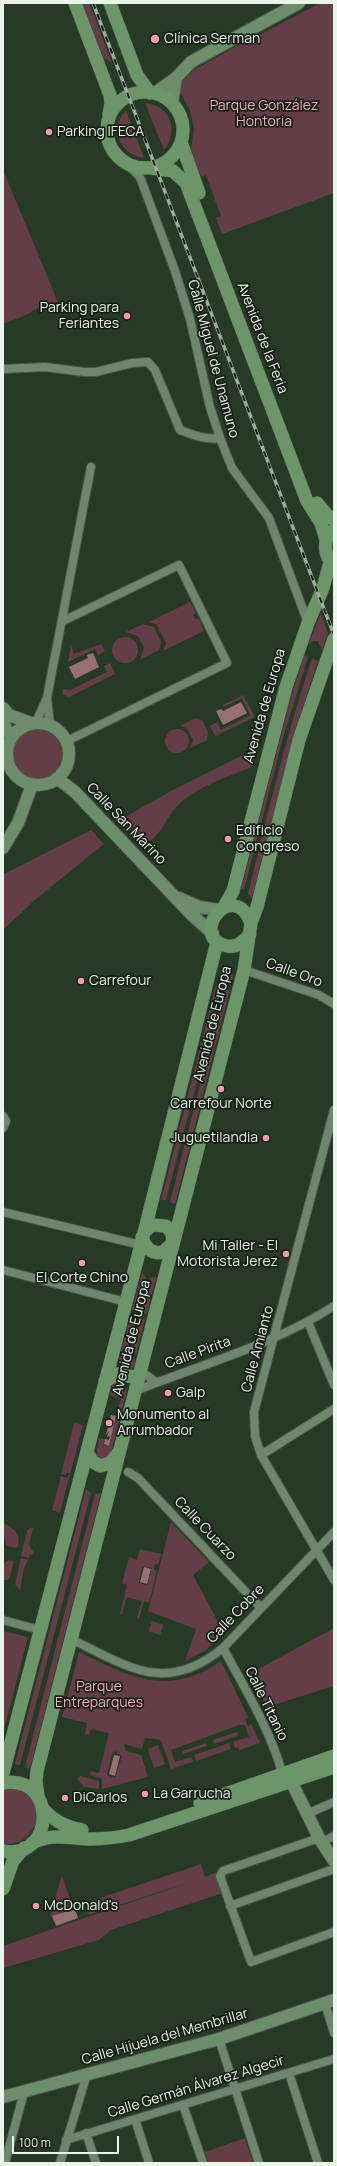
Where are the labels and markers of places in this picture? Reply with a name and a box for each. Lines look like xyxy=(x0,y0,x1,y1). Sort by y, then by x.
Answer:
place label: Clínica Serman xyxy=(164,31,260,47)
marker: Clínica Serman xyxy=(149,33,161,45)
place label: Parking IFECA xyxy=(57,124,144,140)
marker: Parking IFECA xyxy=(44,127,54,137)
place label: Parking para Feriantes xyxy=(40,300,119,332)
marker: Parking para Feriantes xyxy=(122,311,132,321)
place label: Edificio Congreso xyxy=(236,823,300,856)
marker: Edificio Congreso xyxy=(223,834,233,844)
place label: Carrefour xyxy=(89,973,151,989)
marker: Carrefour xyxy=(76,976,86,986)
marker: Carrefour Norte xyxy=(216,1084,226,1094)
place label: Carrefour Norte xyxy=(170,1096,272,1112)
place label: Juguetilandia xyxy=(171,1130,258,1146)
marker: Juguetilandia xyxy=(261,1133,271,1143)
place label: Mi Taller - El Motorista Jerez xyxy=(177,1238,278,1270)
marker: Mi Taller - El Motorista Jerez xyxy=(281,1249,291,1259)
marker: El Corte Chino xyxy=(77,1258,87,1268)
place label: El Corte Chino xyxy=(36,1270,128,1286)
place label: Galp xyxy=(176,1385,205,1401)
marker: Galp xyxy=(163,1388,173,1398)
place label: Monumento al Arrumbador xyxy=(117,1407,209,1440)
marker: Monumento al Arrumbador xyxy=(104,1418,114,1428)
place label: La Garrucha xyxy=(153,1786,231,1802)
marker: La Garrucha xyxy=(140,1789,150,1799)
place label: DiCarlos xyxy=(73,1790,127,1806)
marker: DiCarlos xyxy=(60,1793,70,1803)
place label: McDonald's xyxy=(44,1898,118,1914)
marker: McDonald's xyxy=(31,1901,41,1911)

